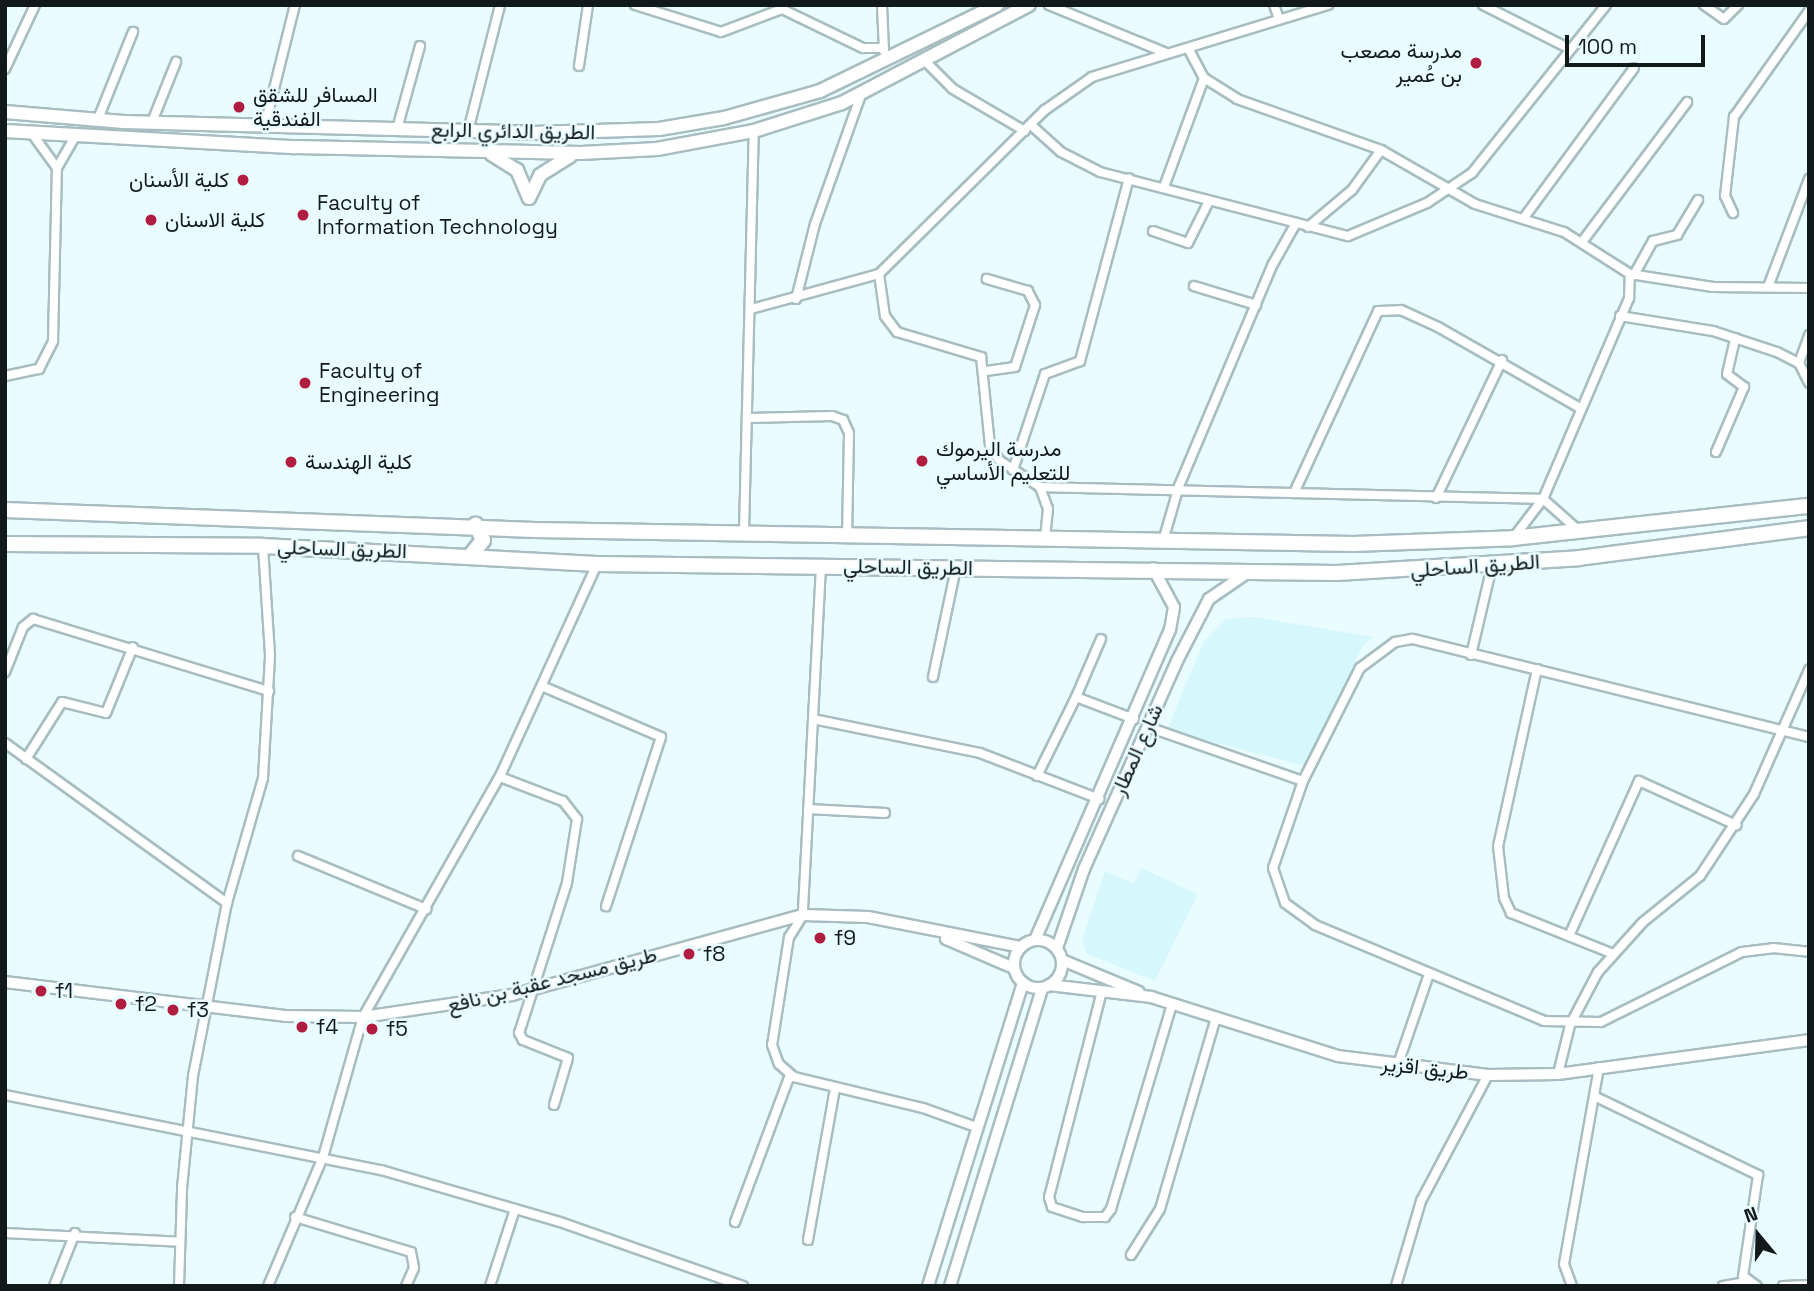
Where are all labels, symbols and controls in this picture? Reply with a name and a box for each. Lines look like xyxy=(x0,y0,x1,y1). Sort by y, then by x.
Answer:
scale bar xyxy=(1569,21,1709,65)
text: 100 m xyxy=(1578,33,1637,60)
place label: مدرسة مصعب بن عُمير xyxy=(1340,38,1462,88)
marker: مدرسة مصعب بن عُمير xyxy=(1468,55,1484,71)
place label: المسافر للشقق الفندقية xyxy=(253,82,378,132)
marker: المسافر للشقق الفندقية xyxy=(231,99,247,115)
street label: الطريق الدائري الرابع xyxy=(431,117,595,145)
place label: كلية الأسنان xyxy=(129,167,229,193)
marker: كلية الأسنان xyxy=(235,172,251,188)
place label: Faculty of Information Technology xyxy=(317,190,558,240)
place label: كلية الاسنان xyxy=(165,207,265,233)
marker: Faculty of Information Technology xyxy=(295,207,311,223)
marker: كلية الاسنان xyxy=(143,212,159,228)
place label: Faculty of Engineering xyxy=(319,358,439,408)
marker: Faculty of Engineering xyxy=(297,375,313,391)
place label: مدرسة اليرموك للتعليم الأساسي xyxy=(936,436,1070,486)
place label: كلية الهندسة xyxy=(305,449,412,475)
marker: مدرسة اليرموك للتعليم الأساسي xyxy=(914,453,930,469)
marker: كلية الهندسة xyxy=(283,454,299,470)
street label: الطريق الساحلي xyxy=(277,534,407,564)
street label: الطريق الساحلي xyxy=(1409,549,1541,583)
street label: الطريق الساحلي xyxy=(843,553,973,581)
street label: شارع المطار xyxy=(1106,700,1168,800)
place label: f9 xyxy=(834,925,856,951)
marker: f9 xyxy=(812,930,828,946)
place label: f8 xyxy=(703,941,725,967)
street label: طريق مسجد عقبة بن نافع xyxy=(445,942,659,1018)
marker: f8 xyxy=(681,946,697,962)
place label: f1 xyxy=(55,978,73,1004)
marker: f1 xyxy=(33,983,49,999)
place label: f2 xyxy=(135,991,157,1017)
marker: f2 xyxy=(113,996,129,1012)
place label: f3 xyxy=(187,997,209,1023)
marker: f3 xyxy=(165,1002,181,1018)
place label: f4 xyxy=(316,1014,338,1040)
place label: f5 xyxy=(386,1016,408,1042)
marker: f4 xyxy=(294,1019,310,1035)
marker: f5 xyxy=(364,1021,380,1037)
street label: طريق اقزير xyxy=(1380,1051,1470,1085)
north arrow xyxy=(1723,1200,1793,1270)
text: N xyxy=(1741,1201,1761,1229)

